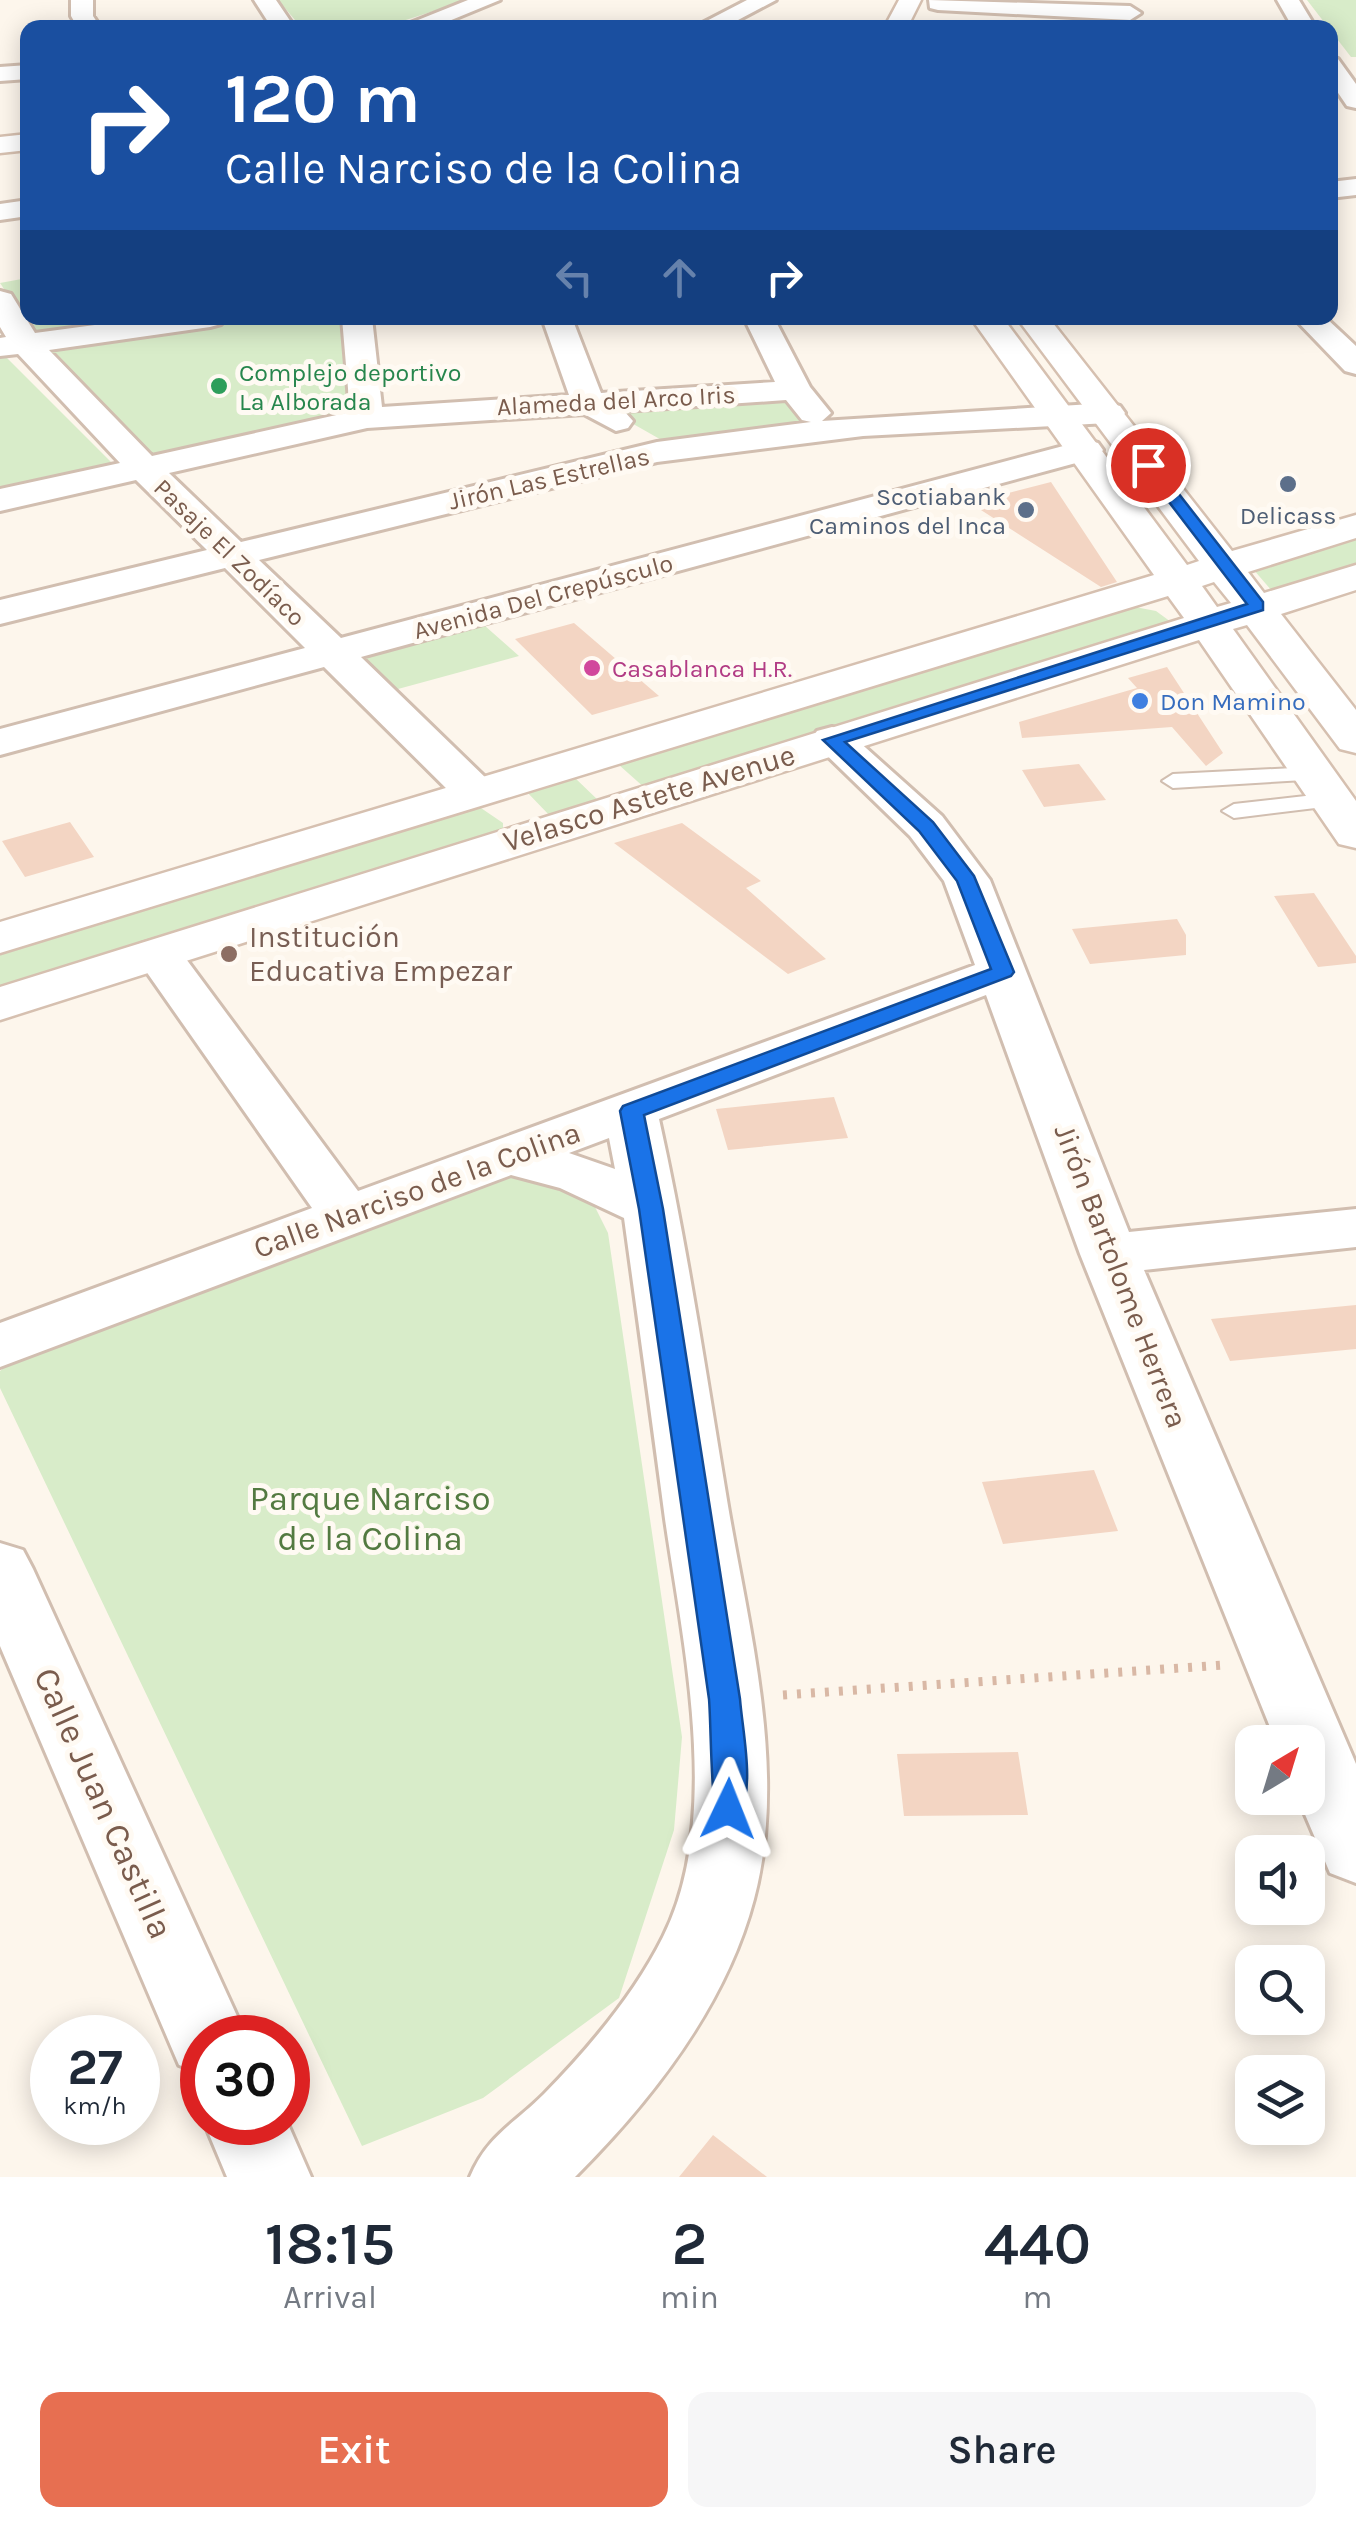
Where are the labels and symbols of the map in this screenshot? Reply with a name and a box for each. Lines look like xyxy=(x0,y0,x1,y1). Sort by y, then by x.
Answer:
place label: Complejo deportivo La Alborada xyxy=(239,358,461,416)
marker: Complejo deportivo La Alborada xyxy=(208,375,230,397)
street label: Alameda del Arco Iris xyxy=(496,380,736,421)
pin xyxy=(1106,423,1191,508)
street label: Jirón Las Estrellas xyxy=(446,441,652,516)
street label: Pasaje El Zodíaco xyxy=(148,473,311,632)
marker: Delicass xyxy=(1277,473,1299,495)
place label: Scotiabank Caminos del Inca xyxy=(809,482,1006,540)
marker: Scotiabank Caminos del Inca xyxy=(1015,499,1037,521)
place label: Delicass xyxy=(1240,501,1336,530)
street label: Avenida Del Crepúsculo xyxy=(410,548,676,645)
place label: Casablanca H.R. xyxy=(612,654,792,683)
marker: Casablanca H.R. xyxy=(581,657,603,679)
place label: Don Mamino xyxy=(1160,687,1306,716)
marker: Don Mamino xyxy=(1129,690,1151,712)
street label: Velasco Astete Avenue xyxy=(499,736,799,860)
place label: Institución Educativa Empezar xyxy=(249,919,512,989)
marker: Institución Educativa Empezar xyxy=(218,943,240,965)
street label: Calle Narciso de la Colina xyxy=(249,1114,585,1266)
street label: Jirón Bartolome Herrera xyxy=(1046,1119,1196,1433)
park label: Parque Narciso de la Colina xyxy=(249,1478,491,1559)
street label: Calle Juan Castilla xyxy=(25,1661,182,1945)
north arrow xyxy=(1235,1725,1325,1815)
position arrow xyxy=(676,1757,780,1861)
speed limit sign: 30 xyxy=(180,2015,310,2145)

